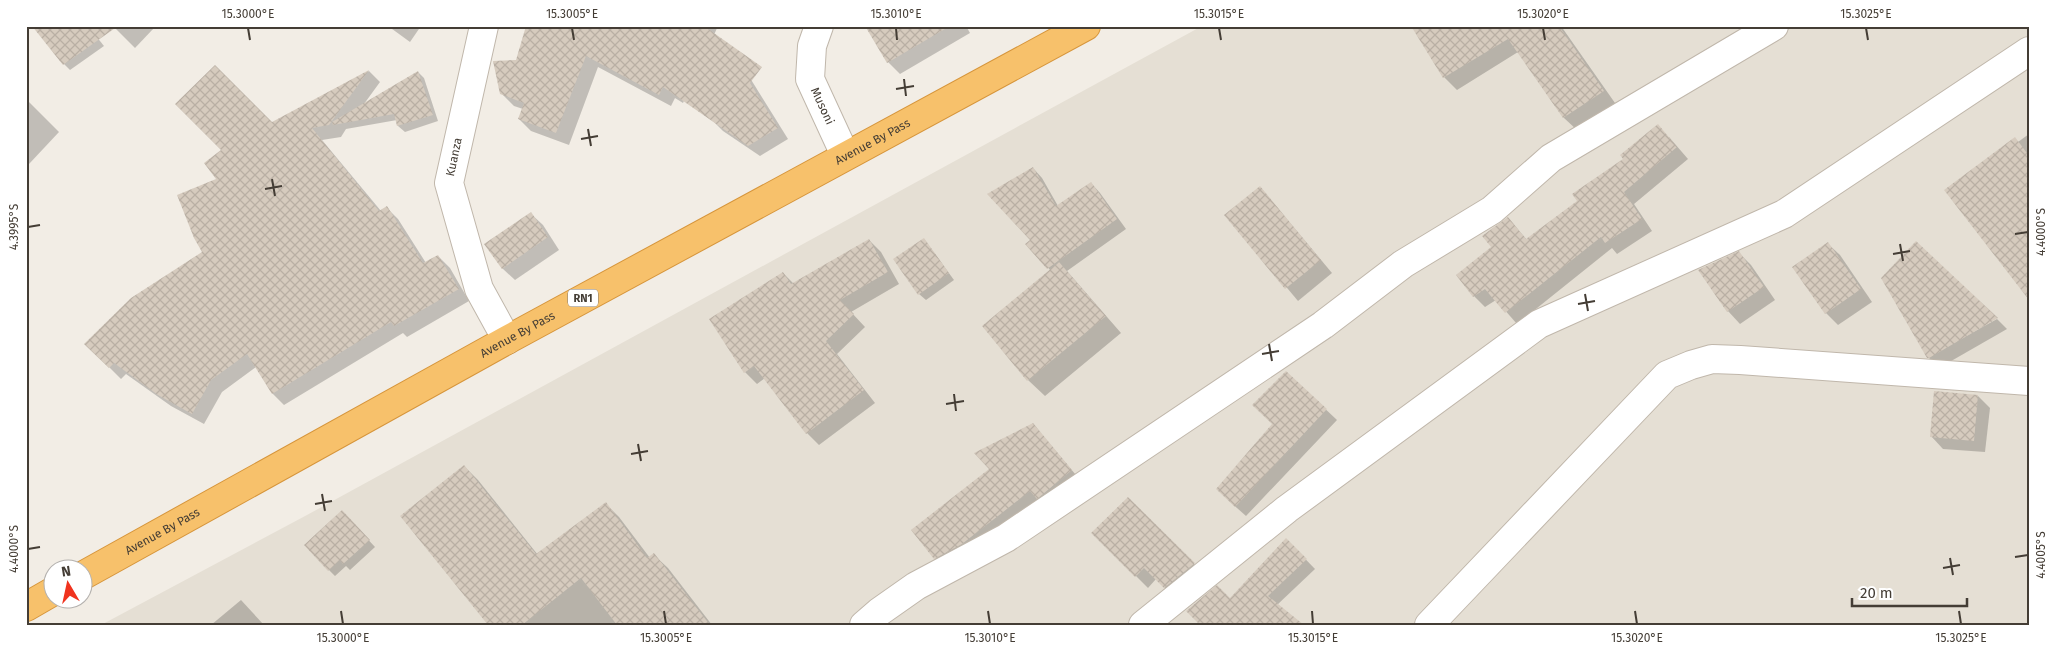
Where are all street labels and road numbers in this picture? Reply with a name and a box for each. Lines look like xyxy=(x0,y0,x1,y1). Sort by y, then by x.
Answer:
street label: Musoni xyxy=(808,85,837,127)
street label: Avenue By Pass xyxy=(833,116,913,168)
street label: Kuanza xyxy=(443,136,465,178)
road number: RN1 xyxy=(568,290,598,306)
street label: Avenue By Pass xyxy=(478,308,558,361)
street label: Avenue By Pass xyxy=(123,505,203,558)

